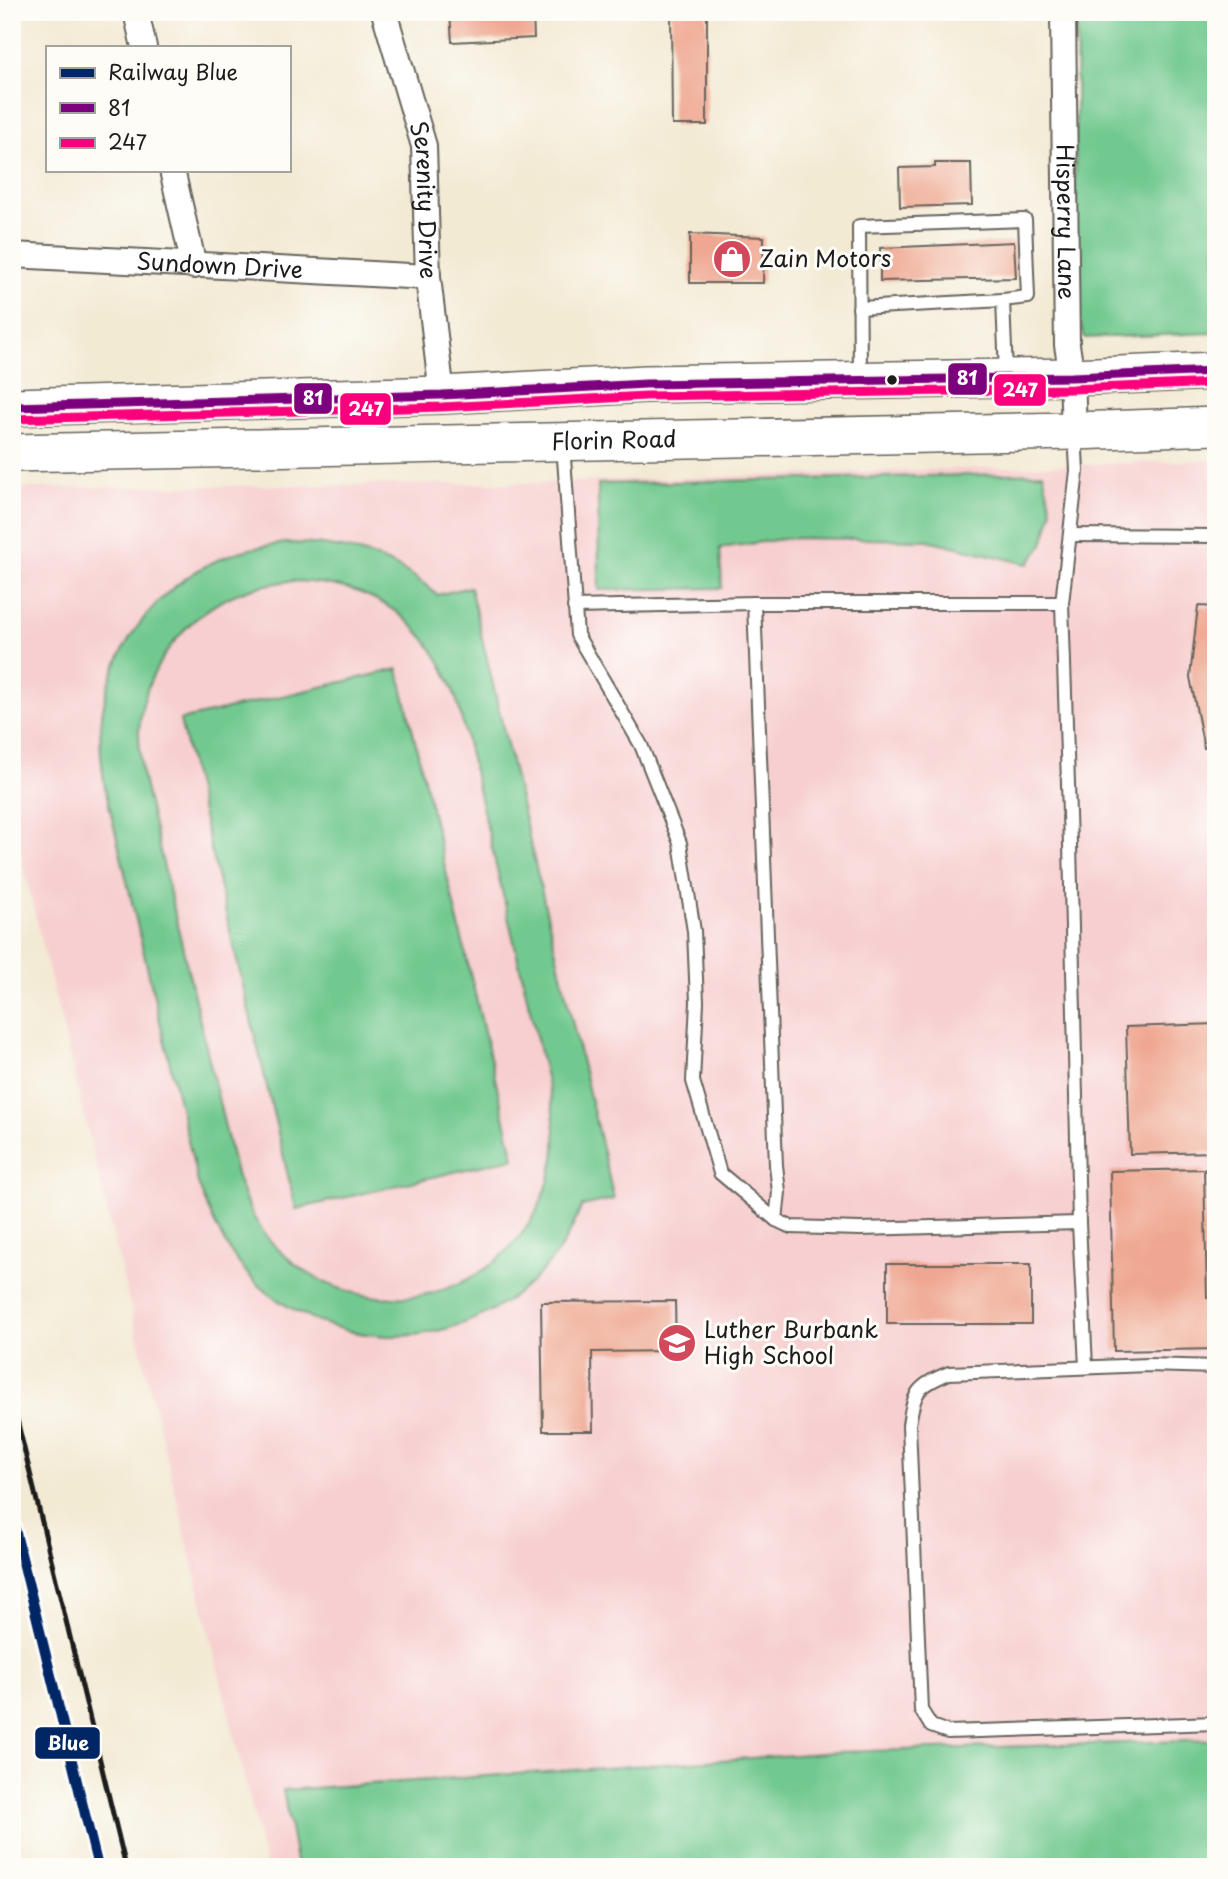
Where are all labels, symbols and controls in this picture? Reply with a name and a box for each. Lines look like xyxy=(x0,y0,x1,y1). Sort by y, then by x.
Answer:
legend xyxy=(46,46,290,172)
text: Railway Blue xyxy=(108,55,238,87)
text: 81 xyxy=(108,91,130,123)
street label: Serenity Drive xyxy=(402,117,447,279)
text: 247 xyxy=(108,125,147,157)
street label: Hisperry Lane xyxy=(1049,144,1085,300)
shop icon: Zain Motors xyxy=(711,238,753,280)
place label: Zain Motors xyxy=(759,240,891,275)
street label: Sundown Drive xyxy=(136,243,304,286)
line badge: 81 xyxy=(947,362,988,396)
text: 81 xyxy=(957,363,977,391)
unlabelled marker xyxy=(885,373,899,387)
line badge: 247 xyxy=(993,373,1047,407)
text: 247 xyxy=(1002,375,1038,403)
line badge: 81 xyxy=(293,382,333,415)
text: 81 xyxy=(303,383,323,411)
line badge: 247 xyxy=(339,392,392,426)
text: 247 xyxy=(348,394,384,422)
street label: Florin Road xyxy=(551,420,677,458)
place label: Luther Burbank High School xyxy=(704,1311,878,1372)
school or university icon: Luther Burbank High School xyxy=(656,1322,698,1364)
line badge: Blue xyxy=(34,1726,101,1760)
text: Blue xyxy=(47,1728,89,1756)

